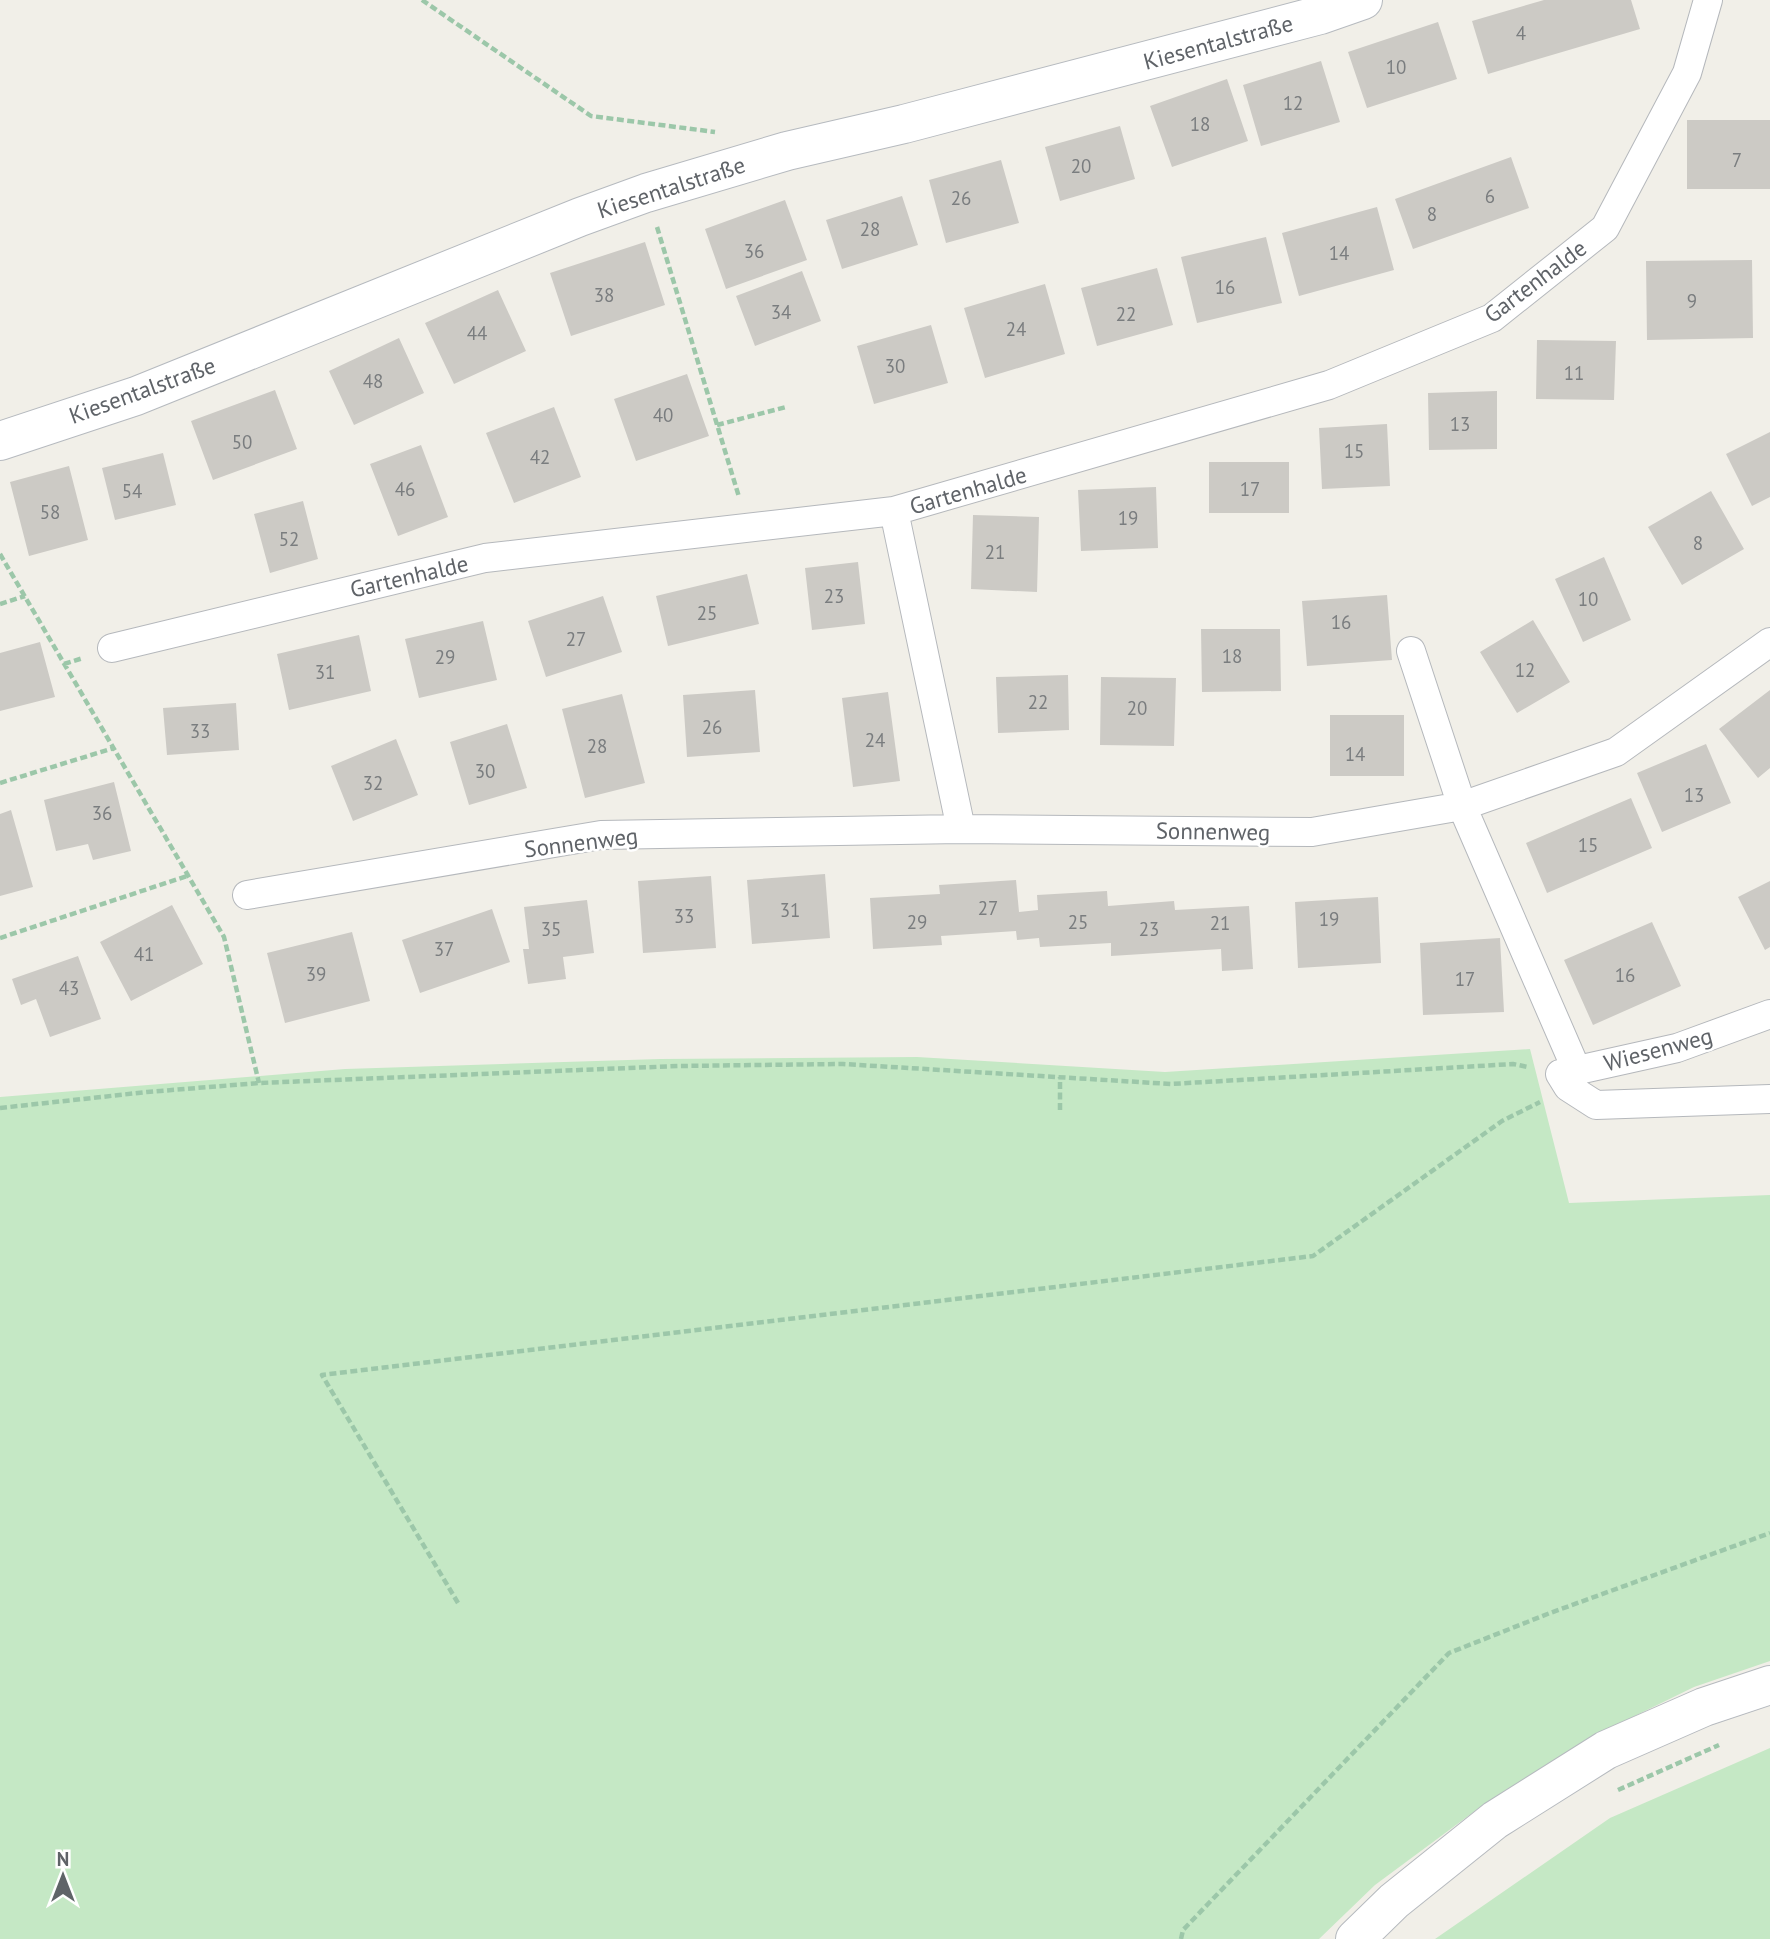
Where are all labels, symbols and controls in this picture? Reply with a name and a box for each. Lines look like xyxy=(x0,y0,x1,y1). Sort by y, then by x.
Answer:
street label: Kiesentalstraße xyxy=(1140,8,1296,76)
house number: 4 xyxy=(1516,21,1526,45)
house number: 10 xyxy=(1386,55,1406,79)
house number: 12 xyxy=(1283,91,1303,115)
house number: 18 xyxy=(1190,112,1210,136)
house number: 7 xyxy=(1732,148,1742,172)
street label: Kiesentalstraße xyxy=(593,149,749,225)
house number: 20 xyxy=(1071,154,1091,178)
house number: 6 xyxy=(1485,184,1495,208)
house number: 26 xyxy=(951,186,971,210)
house number: 8 xyxy=(1427,202,1437,226)
house number: 28 xyxy=(860,217,880,241)
street label: Gartenhalde xyxy=(1478,233,1592,329)
house number: 36 xyxy=(744,239,764,263)
house number: 14 xyxy=(1329,241,1349,265)
house number: 16 xyxy=(1215,275,1235,299)
house number: 38 xyxy=(594,283,614,307)
house number: 9 xyxy=(1687,289,1697,313)
house number: 34 xyxy=(771,300,791,324)
house number: 22 xyxy=(1116,302,1136,326)
house number: 24 xyxy=(1006,317,1026,341)
house number: 44 xyxy=(467,321,487,345)
street label: Kiesentalstraße xyxy=(65,350,219,430)
house number: 30 xyxy=(885,354,905,378)
house number: 11 xyxy=(1564,361,1584,385)
house number: 48 xyxy=(363,369,383,393)
house number: 40 xyxy=(653,403,673,427)
house number: 13 xyxy=(1450,412,1470,436)
house number: 50 xyxy=(232,430,252,454)
house number: 15 xyxy=(1344,439,1364,463)
house number: 42 xyxy=(530,445,550,469)
street label: Gartenhalde xyxy=(906,459,1030,521)
house number: 46 xyxy=(395,477,415,501)
house number: 17 xyxy=(1240,477,1260,501)
house number: 54 xyxy=(122,479,142,503)
house number: 58 xyxy=(40,500,60,524)
house number: 19 xyxy=(1118,506,1138,530)
house number: 52 xyxy=(279,527,299,551)
house number: 8 xyxy=(1693,531,1703,555)
house number: 21 xyxy=(985,540,1005,564)
street label: Gartenhalde xyxy=(347,548,471,604)
house number: 23 xyxy=(824,584,844,608)
house number: 10 xyxy=(1578,587,1598,611)
house number: 25 xyxy=(697,601,717,625)
house number: 16 xyxy=(1331,610,1351,634)
house number: 27 xyxy=(566,627,586,651)
house number: 18 xyxy=(1222,644,1242,668)
house number: 29 xyxy=(435,645,455,669)
house number: 12 xyxy=(1515,658,1535,682)
house number: 31 xyxy=(315,660,335,684)
house number: 22 xyxy=(1028,690,1048,714)
house number: 20 xyxy=(1127,696,1147,720)
house number: 26 xyxy=(702,715,722,739)
house number: 33 xyxy=(190,719,210,743)
house number: 24 xyxy=(865,728,885,752)
house number: 28 xyxy=(587,734,607,758)
house number: 14 xyxy=(1345,742,1365,766)
house number: 30 xyxy=(475,759,495,783)
house number: 32 xyxy=(363,771,383,795)
house number: 13 xyxy=(1684,783,1704,807)
house number: 36 xyxy=(92,801,112,825)
street label: Sonnenweg xyxy=(1156,816,1270,846)
street label: Sonnenweg xyxy=(522,821,640,863)
house number: 15 xyxy=(1578,833,1598,857)
house number: 27 xyxy=(978,896,998,920)
house number: 31 xyxy=(780,898,800,922)
house number: 33 xyxy=(674,904,694,928)
house number: 19 xyxy=(1319,907,1339,931)
house number: 29 xyxy=(907,910,927,934)
house number: 25 xyxy=(1068,910,1088,934)
house number: 21 xyxy=(1210,911,1230,935)
house number: 35 xyxy=(541,917,561,941)
house number: 23 xyxy=(1139,917,1159,941)
house number: 37 xyxy=(434,937,454,961)
house number: 41 xyxy=(134,942,154,966)
house number: 39 xyxy=(306,962,326,986)
house number: 16 xyxy=(1615,963,1635,987)
house number: 17 xyxy=(1455,967,1475,991)
house number: 43 xyxy=(59,976,79,1000)
street label: Wiesenweg xyxy=(1601,1021,1715,1077)
north arrow xyxy=(28,1841,98,1911)
text: N xyxy=(57,1847,69,1871)

